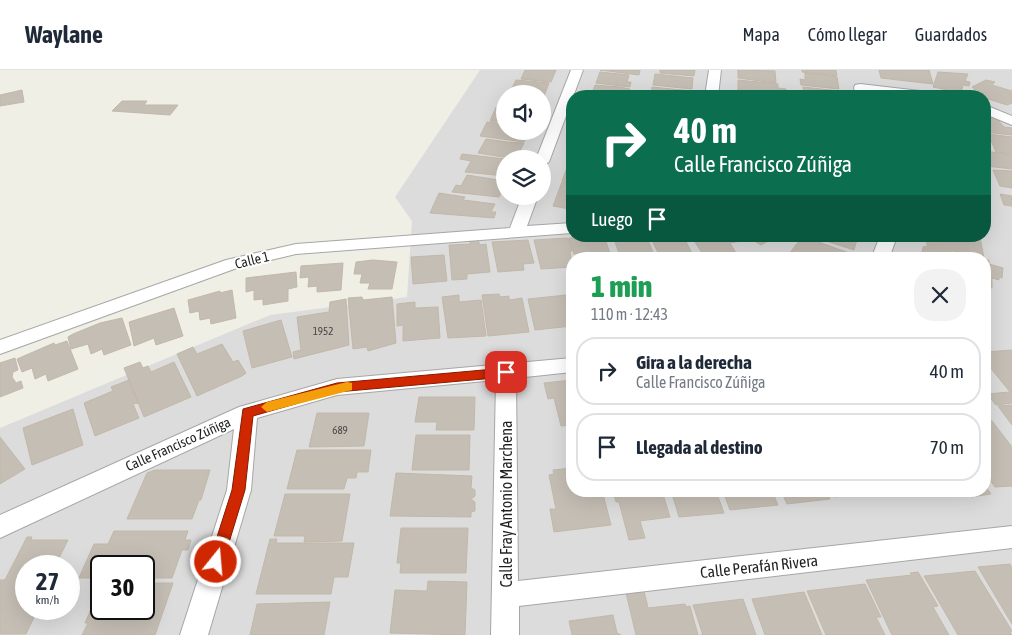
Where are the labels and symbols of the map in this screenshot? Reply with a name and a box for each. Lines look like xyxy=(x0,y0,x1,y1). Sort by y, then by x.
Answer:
street label: Calle 1 xyxy=(233,248,271,272)
house number: 1952 xyxy=(313,325,333,337)
pin xyxy=(485,351,527,393)
street label: Calle Francisco Zúñiga xyxy=(123,414,233,474)
street label: Calle Fray Antonio Marchena xyxy=(497,421,516,587)
house number: 689 xyxy=(332,424,348,436)
position arrow xyxy=(189,535,241,587)
street label: Calle Perafán Rivera xyxy=(699,551,819,581)
speed limit sign: 30 xyxy=(90,555,155,620)

